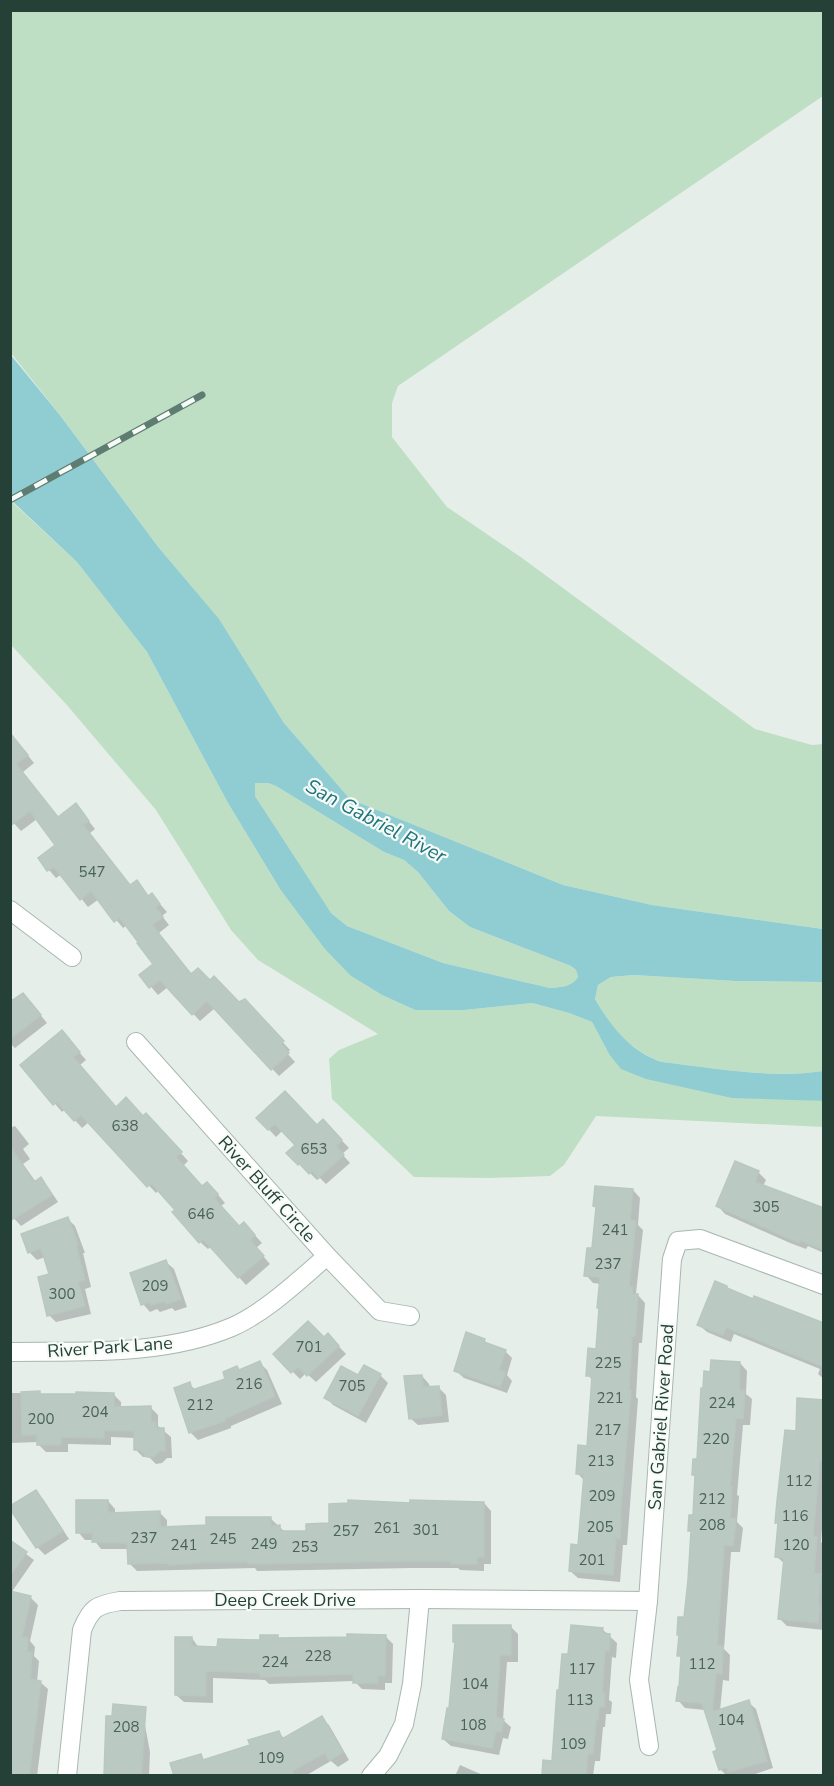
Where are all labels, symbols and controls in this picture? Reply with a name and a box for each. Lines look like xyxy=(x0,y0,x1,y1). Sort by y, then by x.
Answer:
water label: San Gabriel River xyxy=(301,773,452,870)
house number: 547 xyxy=(78,862,106,882)
house number: 638 xyxy=(111,1116,139,1136)
street label: River Bluff Circle xyxy=(213,1131,321,1247)
house number: 653 xyxy=(300,1139,328,1159)
house number: 305 xyxy=(752,1197,780,1217)
house number: 646 xyxy=(187,1204,215,1224)
house number: 241 xyxy=(601,1220,629,1240)
house number: 237 xyxy=(594,1254,622,1274)
house number: 209 xyxy=(141,1276,169,1296)
house number: 300 xyxy=(48,1284,76,1304)
street label: San Gabriel River Road xyxy=(643,1323,679,1511)
street label: River Park Lane xyxy=(46,1331,174,1363)
house number: 701 xyxy=(295,1337,323,1357)
house number: 225 xyxy=(594,1353,622,1373)
house number: 216 xyxy=(235,1374,263,1394)
house number: 705 xyxy=(338,1376,366,1396)
house number: 221 xyxy=(596,1388,624,1408)
house number: 224 xyxy=(708,1393,736,1413)
house number: 212 xyxy=(186,1395,214,1415)
house number: 204 xyxy=(81,1402,109,1422)
house number: 200 xyxy=(27,1409,55,1429)
house number: 217 xyxy=(594,1420,622,1440)
house number: 220 xyxy=(702,1429,730,1449)
house number: 213 xyxy=(587,1451,615,1471)
house number: 112 xyxy=(785,1471,813,1491)
house number: 209 xyxy=(588,1486,616,1506)
house number: 212 xyxy=(698,1489,726,1509)
house number: 116 xyxy=(781,1506,809,1526)
house number: 208 xyxy=(698,1515,726,1535)
house number: 205 xyxy=(586,1517,614,1537)
house number: 261 xyxy=(373,1518,401,1538)
house number: 301 xyxy=(412,1520,440,1540)
house number: 257 xyxy=(332,1521,360,1541)
house number: 237 xyxy=(130,1528,158,1548)
house number: 245 xyxy=(209,1529,237,1549)
house number: 249 xyxy=(250,1534,278,1554)
house number: 241 xyxy=(170,1535,198,1555)
house number: 120 xyxy=(782,1535,810,1555)
house number: 253 xyxy=(291,1537,319,1557)
house number: 201 xyxy=(578,1550,606,1570)
street label: Deep Creek Drive xyxy=(214,1588,356,1612)
house number: 228 xyxy=(304,1646,332,1666)
house number: 224 xyxy=(261,1652,289,1672)
house number: 112 xyxy=(688,1654,716,1674)
house number: 117 xyxy=(568,1659,596,1679)
house number: 104 xyxy=(461,1674,489,1694)
house number: 113 xyxy=(566,1690,594,1710)
house number: 104 xyxy=(717,1710,745,1730)
house number: 108 xyxy=(459,1715,487,1735)
house number: 208 xyxy=(112,1717,140,1737)
house number: 109 xyxy=(559,1734,587,1754)
house number: 109 xyxy=(257,1748,285,1768)

